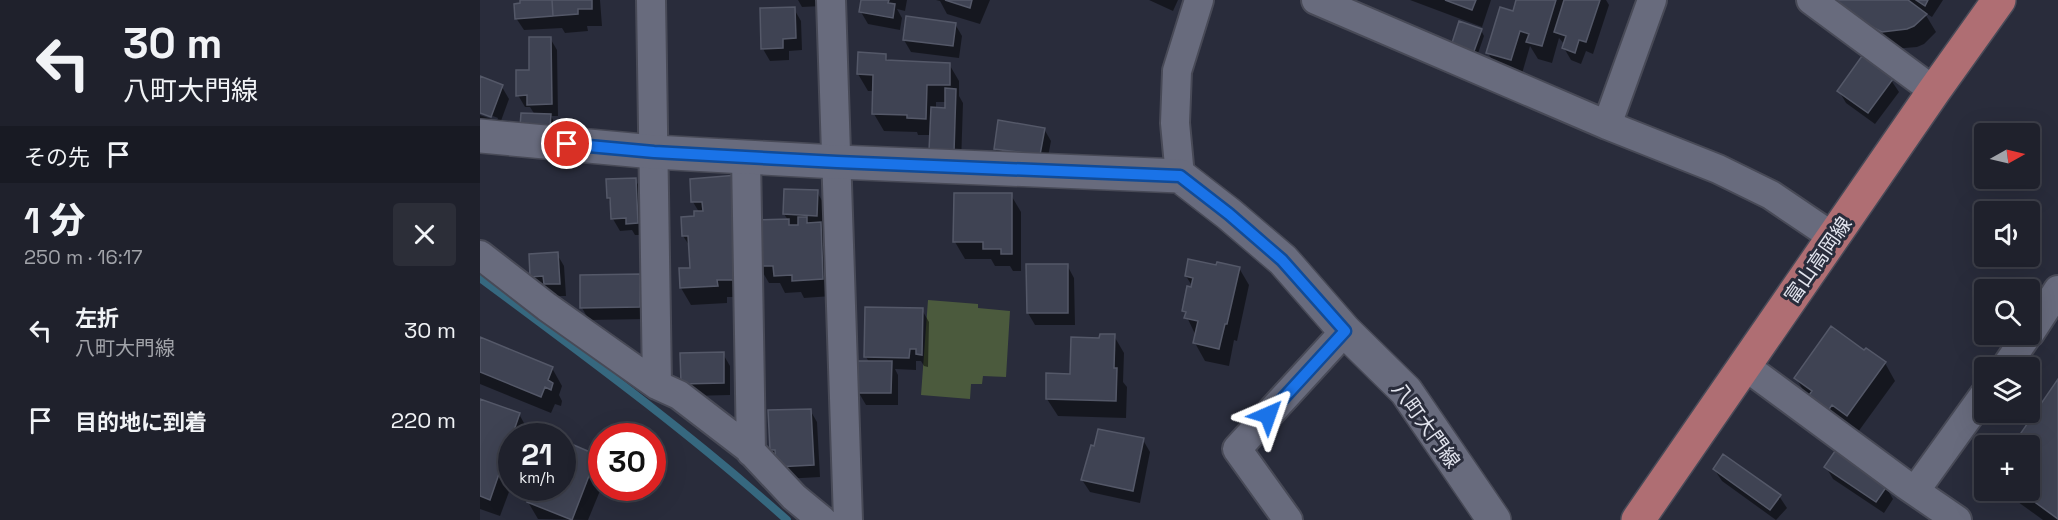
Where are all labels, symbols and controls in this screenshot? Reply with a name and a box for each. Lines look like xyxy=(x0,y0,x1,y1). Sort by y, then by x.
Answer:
text: 30 m xyxy=(123,17,222,70)
icon: left xyxy=(24,24,102,102)
text: 八町大門線 xyxy=(123,73,258,108)
pin xyxy=(541,118,592,169)
north arrow xyxy=(1974,123,2040,189)
map controls xyxy=(1974,123,2040,501)
icon: arrive xyxy=(550,127,583,160)
icon: arrive xyxy=(102,138,135,171)
text: その先 xyxy=(24,143,90,171)
text: 1 分 xyxy=(24,198,85,244)
button: sound xyxy=(1974,201,2040,267)
button: close xyxy=(393,203,456,266)
street label: 富山高岡線 xyxy=(1779,212,1857,308)
text: 250 m · 16:17 xyxy=(24,244,143,270)
button: search xyxy=(1974,279,2040,345)
text: 左折 xyxy=(75,304,119,332)
icon: left xyxy=(24,314,57,347)
text: 30 m xyxy=(404,316,456,344)
text: 八町大門線 xyxy=(75,335,175,361)
button: layers xyxy=(1974,357,2040,423)
street label: 八町大門線 xyxy=(1386,377,1466,473)
position arrow xyxy=(1236,383,1300,447)
icon: arrive xyxy=(24,404,57,437)
text: 220 m xyxy=(391,406,456,434)
text: 目的地に到着 xyxy=(75,408,207,436)
speed limit sign: 30 xyxy=(588,423,666,501)
text: 21 xyxy=(521,435,553,474)
button: + xyxy=(1974,435,2040,501)
text: km/h xyxy=(519,468,555,487)

